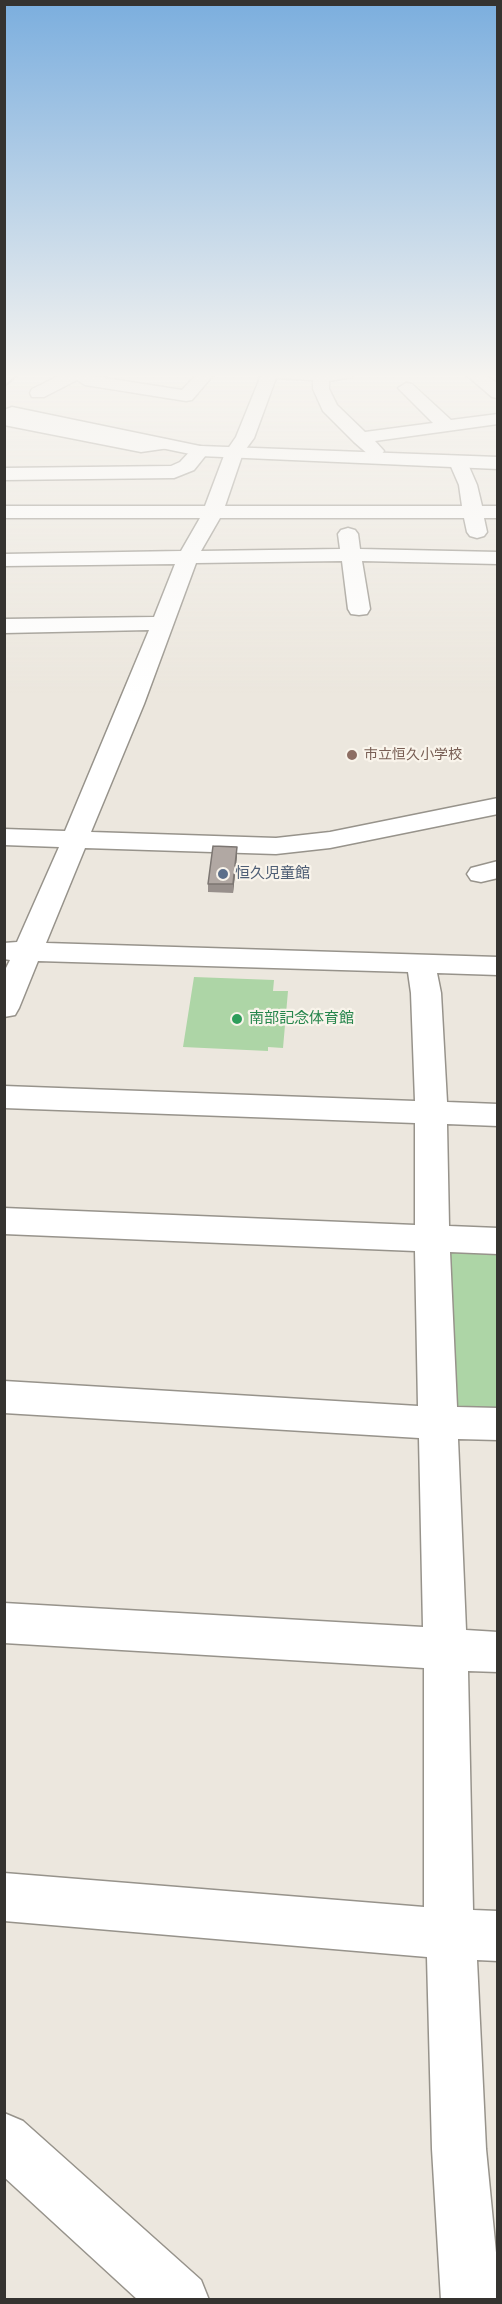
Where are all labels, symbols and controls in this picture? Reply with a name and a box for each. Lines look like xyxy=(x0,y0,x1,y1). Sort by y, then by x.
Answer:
place label: 市立恒久小学校 xyxy=(364,747,462,763)
marker: 市立恒久小学校 xyxy=(345,748,359,762)
place label: 恒久児童館 xyxy=(235,865,310,883)
marker: 恒久児童館 xyxy=(216,867,230,881)
place label: 南部記念体育館 xyxy=(249,1010,354,1028)
marker: 南部記念体育館 xyxy=(230,1012,244,1026)

